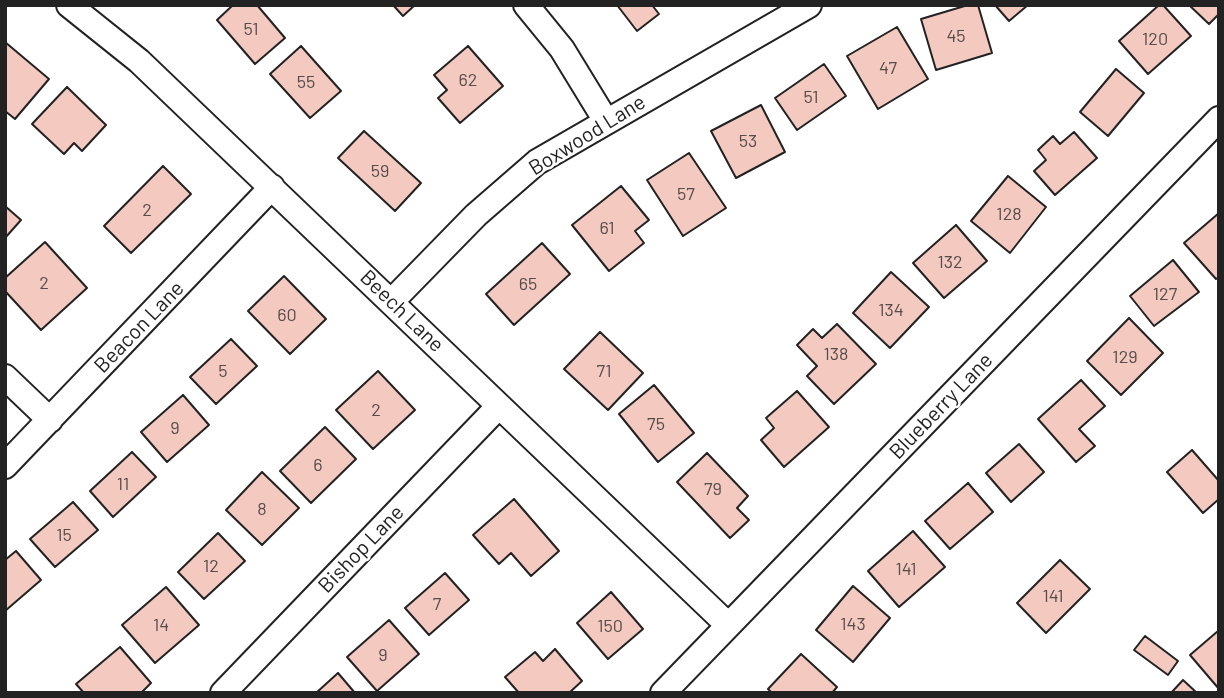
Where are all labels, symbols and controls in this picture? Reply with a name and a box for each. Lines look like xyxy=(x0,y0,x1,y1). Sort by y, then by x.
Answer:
house number: 51 xyxy=(243,18,259,40)
house number: 45 xyxy=(946,25,966,47)
house number: 120 xyxy=(1142,28,1168,50)
house number: 47 xyxy=(879,57,897,79)
house number: 62 xyxy=(459,69,477,91)
house number: 55 xyxy=(297,71,315,93)
house number: 51 xyxy=(803,86,819,108)
street label: Boxwood Lane xyxy=(524,89,650,181)
house number: 53 xyxy=(739,130,757,152)
house number: 59 xyxy=(371,160,389,182)
house number: 57 xyxy=(677,183,695,205)
house number: 2 xyxy=(142,199,152,221)
house number: 128 xyxy=(996,203,1022,225)
house number: 61 xyxy=(599,217,615,239)
house number: 132 xyxy=(937,251,963,273)
street label: Beech Lane xyxy=(355,265,449,357)
house number: 2 xyxy=(39,272,49,294)
house number: 65 xyxy=(519,273,537,295)
street label: Beacon Lane xyxy=(89,276,189,378)
house number: 127 xyxy=(1153,283,1177,305)
house number: 134 xyxy=(878,299,904,321)
house number: 60 xyxy=(277,304,297,326)
house number: 138 xyxy=(824,343,848,365)
house number: 129 xyxy=(1112,346,1138,368)
street label: Blueberry Lane xyxy=(884,348,998,464)
house number: 5 xyxy=(218,360,228,382)
house number: 71 xyxy=(597,360,611,382)
house number: 2 xyxy=(371,399,381,421)
house number: 75 xyxy=(647,413,665,435)
house number: 9 xyxy=(170,417,180,439)
house number: 6 xyxy=(313,454,323,476)
house number: 11 xyxy=(117,473,129,495)
house number: 79 xyxy=(704,478,722,500)
house number: 8 xyxy=(257,498,267,520)
street label: Bishop Lane xyxy=(313,500,409,598)
house number: 15 xyxy=(56,524,72,546)
house number: 12 xyxy=(203,555,219,577)
house number: 141 xyxy=(896,558,916,580)
house number: 141 xyxy=(1043,585,1063,607)
house number: 7 xyxy=(433,593,441,615)
house number: 143 xyxy=(840,613,866,635)
house number: 14 xyxy=(153,614,169,636)
house number: 150 xyxy=(597,615,623,637)
house number: 9 xyxy=(378,644,388,666)

